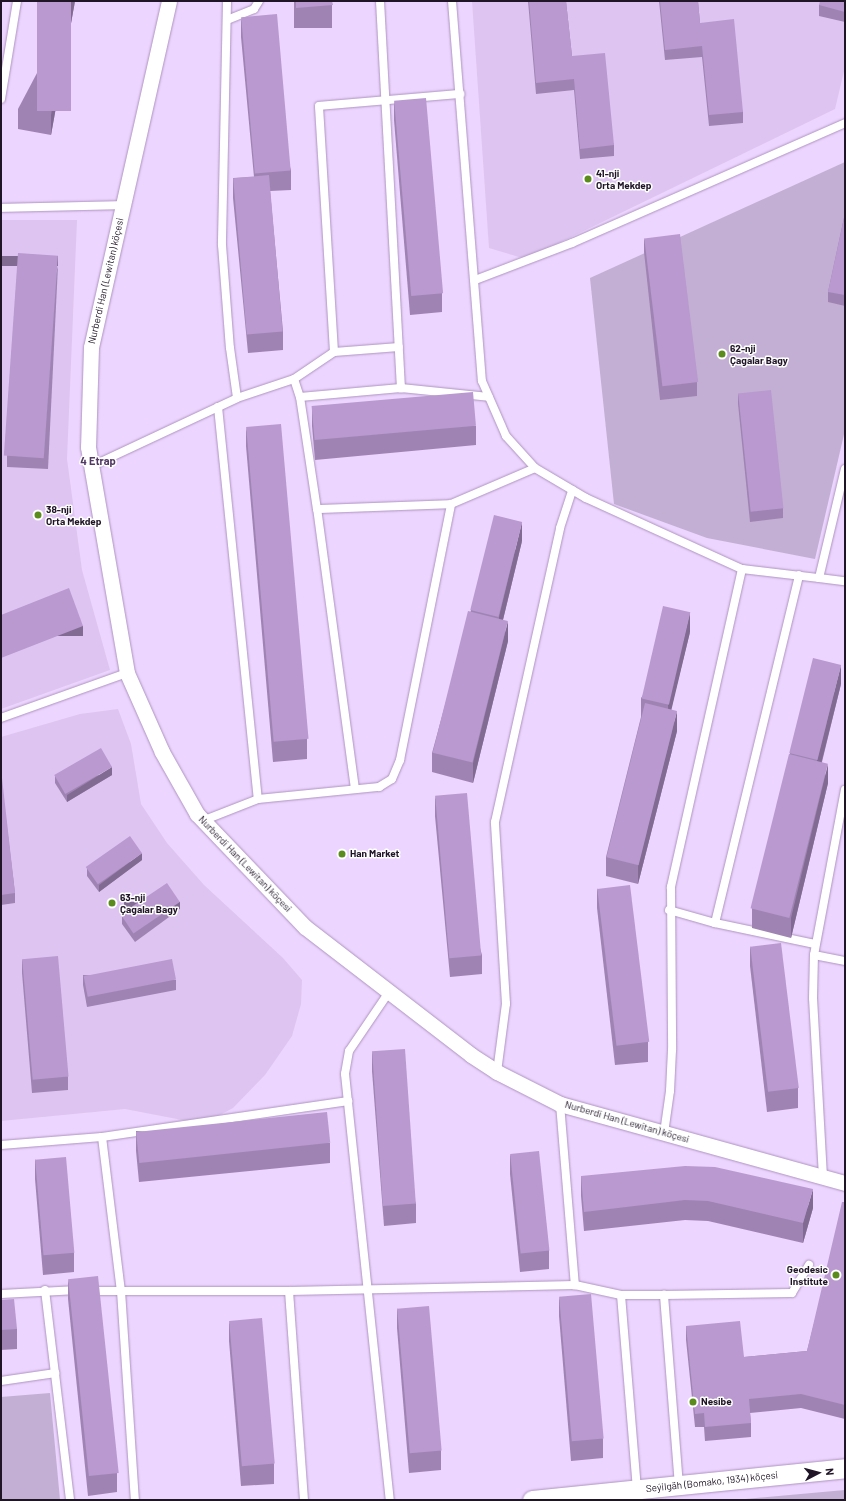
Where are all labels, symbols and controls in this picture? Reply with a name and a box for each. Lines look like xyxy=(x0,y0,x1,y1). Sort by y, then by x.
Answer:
place label: 41-nji Orta Mekdep xyxy=(596,167,651,190)
marker: 41-nji Orta Mekdep xyxy=(583,174,593,184)
street label: Nurberdi Han (Lewitan) köçesi xyxy=(86,217,126,345)
place label: 62-nji Çagalar Bagy xyxy=(730,342,788,366)
marker: 62-nji Çagalar Bagy xyxy=(717,349,727,359)
district label: 4 Etrap xyxy=(80,454,116,468)
place label: 38-nji Orta Mekdep xyxy=(46,503,101,526)
marker: 38-nji Orta Mekdep xyxy=(33,510,43,520)
street label: Nurberdi Han (Lewitan) köçesi xyxy=(196,813,294,915)
place label: Han Market xyxy=(350,848,399,860)
marker: Han Market xyxy=(337,849,347,859)
place label: 63-nji Çagalar Bagy xyxy=(120,891,178,914)
marker: 63-nji Çagalar Bagy xyxy=(107,898,117,908)
street label: Nurberdi Han (Lewitan) köçesi xyxy=(563,1098,691,1146)
place label: Geodesic Institute xyxy=(787,1263,828,1286)
marker: Geodesic Institute xyxy=(831,1270,841,1280)
place label: Nesibe xyxy=(701,1396,732,1408)
marker: Nesibe xyxy=(688,1397,698,1407)
north arrow xyxy=(798,1453,838,1493)
text: N xyxy=(824,1467,837,1476)
street label: Seýilgäh (Bomako, 1934) köçesi xyxy=(645,1469,779,1495)

